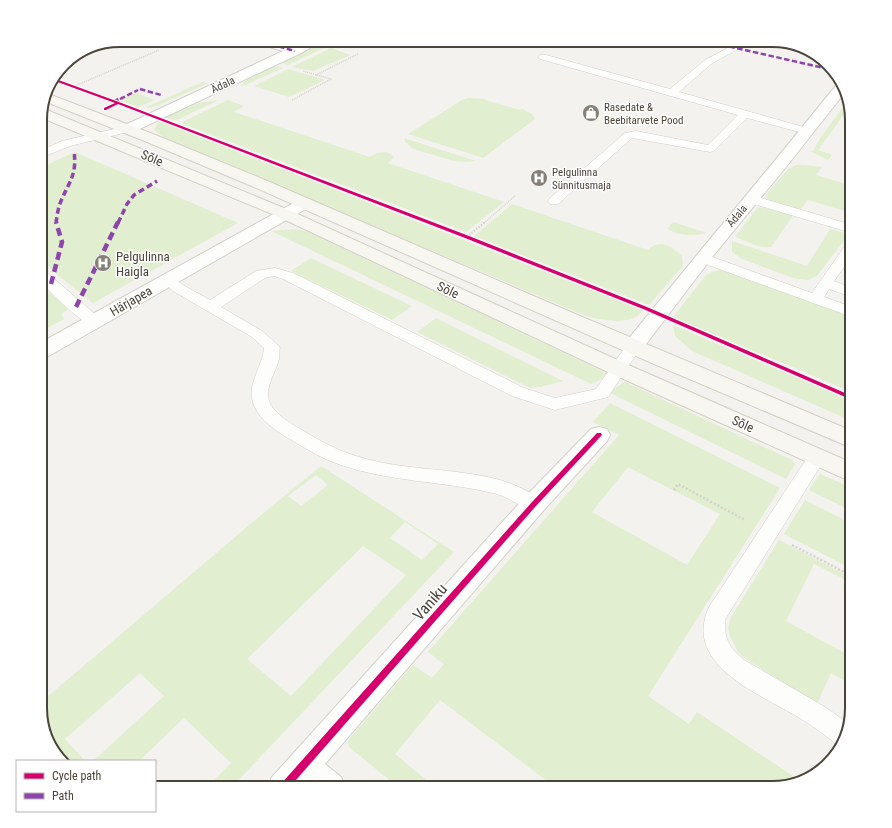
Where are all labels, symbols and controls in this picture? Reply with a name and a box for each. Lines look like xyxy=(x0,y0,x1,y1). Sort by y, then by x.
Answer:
street label: Ädala xyxy=(209,74,237,96)
place label: Rasedate & Beebitarvete Pood xyxy=(604,101,684,127)
shop icon: Rasedate & Beebitarvete Pood xyxy=(581,103,601,123)
street label: Sõle xyxy=(139,147,165,169)
place label: Pelgulinna Sünnitusmaja xyxy=(552,166,611,192)
hospital icon: Pelgulinna Sünnitusmaja xyxy=(529,168,549,188)
street label: Ädala xyxy=(724,202,750,230)
place label: Pelgulinna Haigla xyxy=(116,249,170,279)
hospital icon: Pelgulinna Haigla xyxy=(93,253,113,273)
street label: Sõle xyxy=(435,278,461,302)
street label: Härjapea xyxy=(107,283,155,319)
street label: Sõle xyxy=(730,413,756,435)
street label: Vaniku xyxy=(409,580,451,624)
legend xyxy=(16,760,156,812)
text: Cycle path xyxy=(52,769,102,783)
text: Path xyxy=(52,789,74,803)

